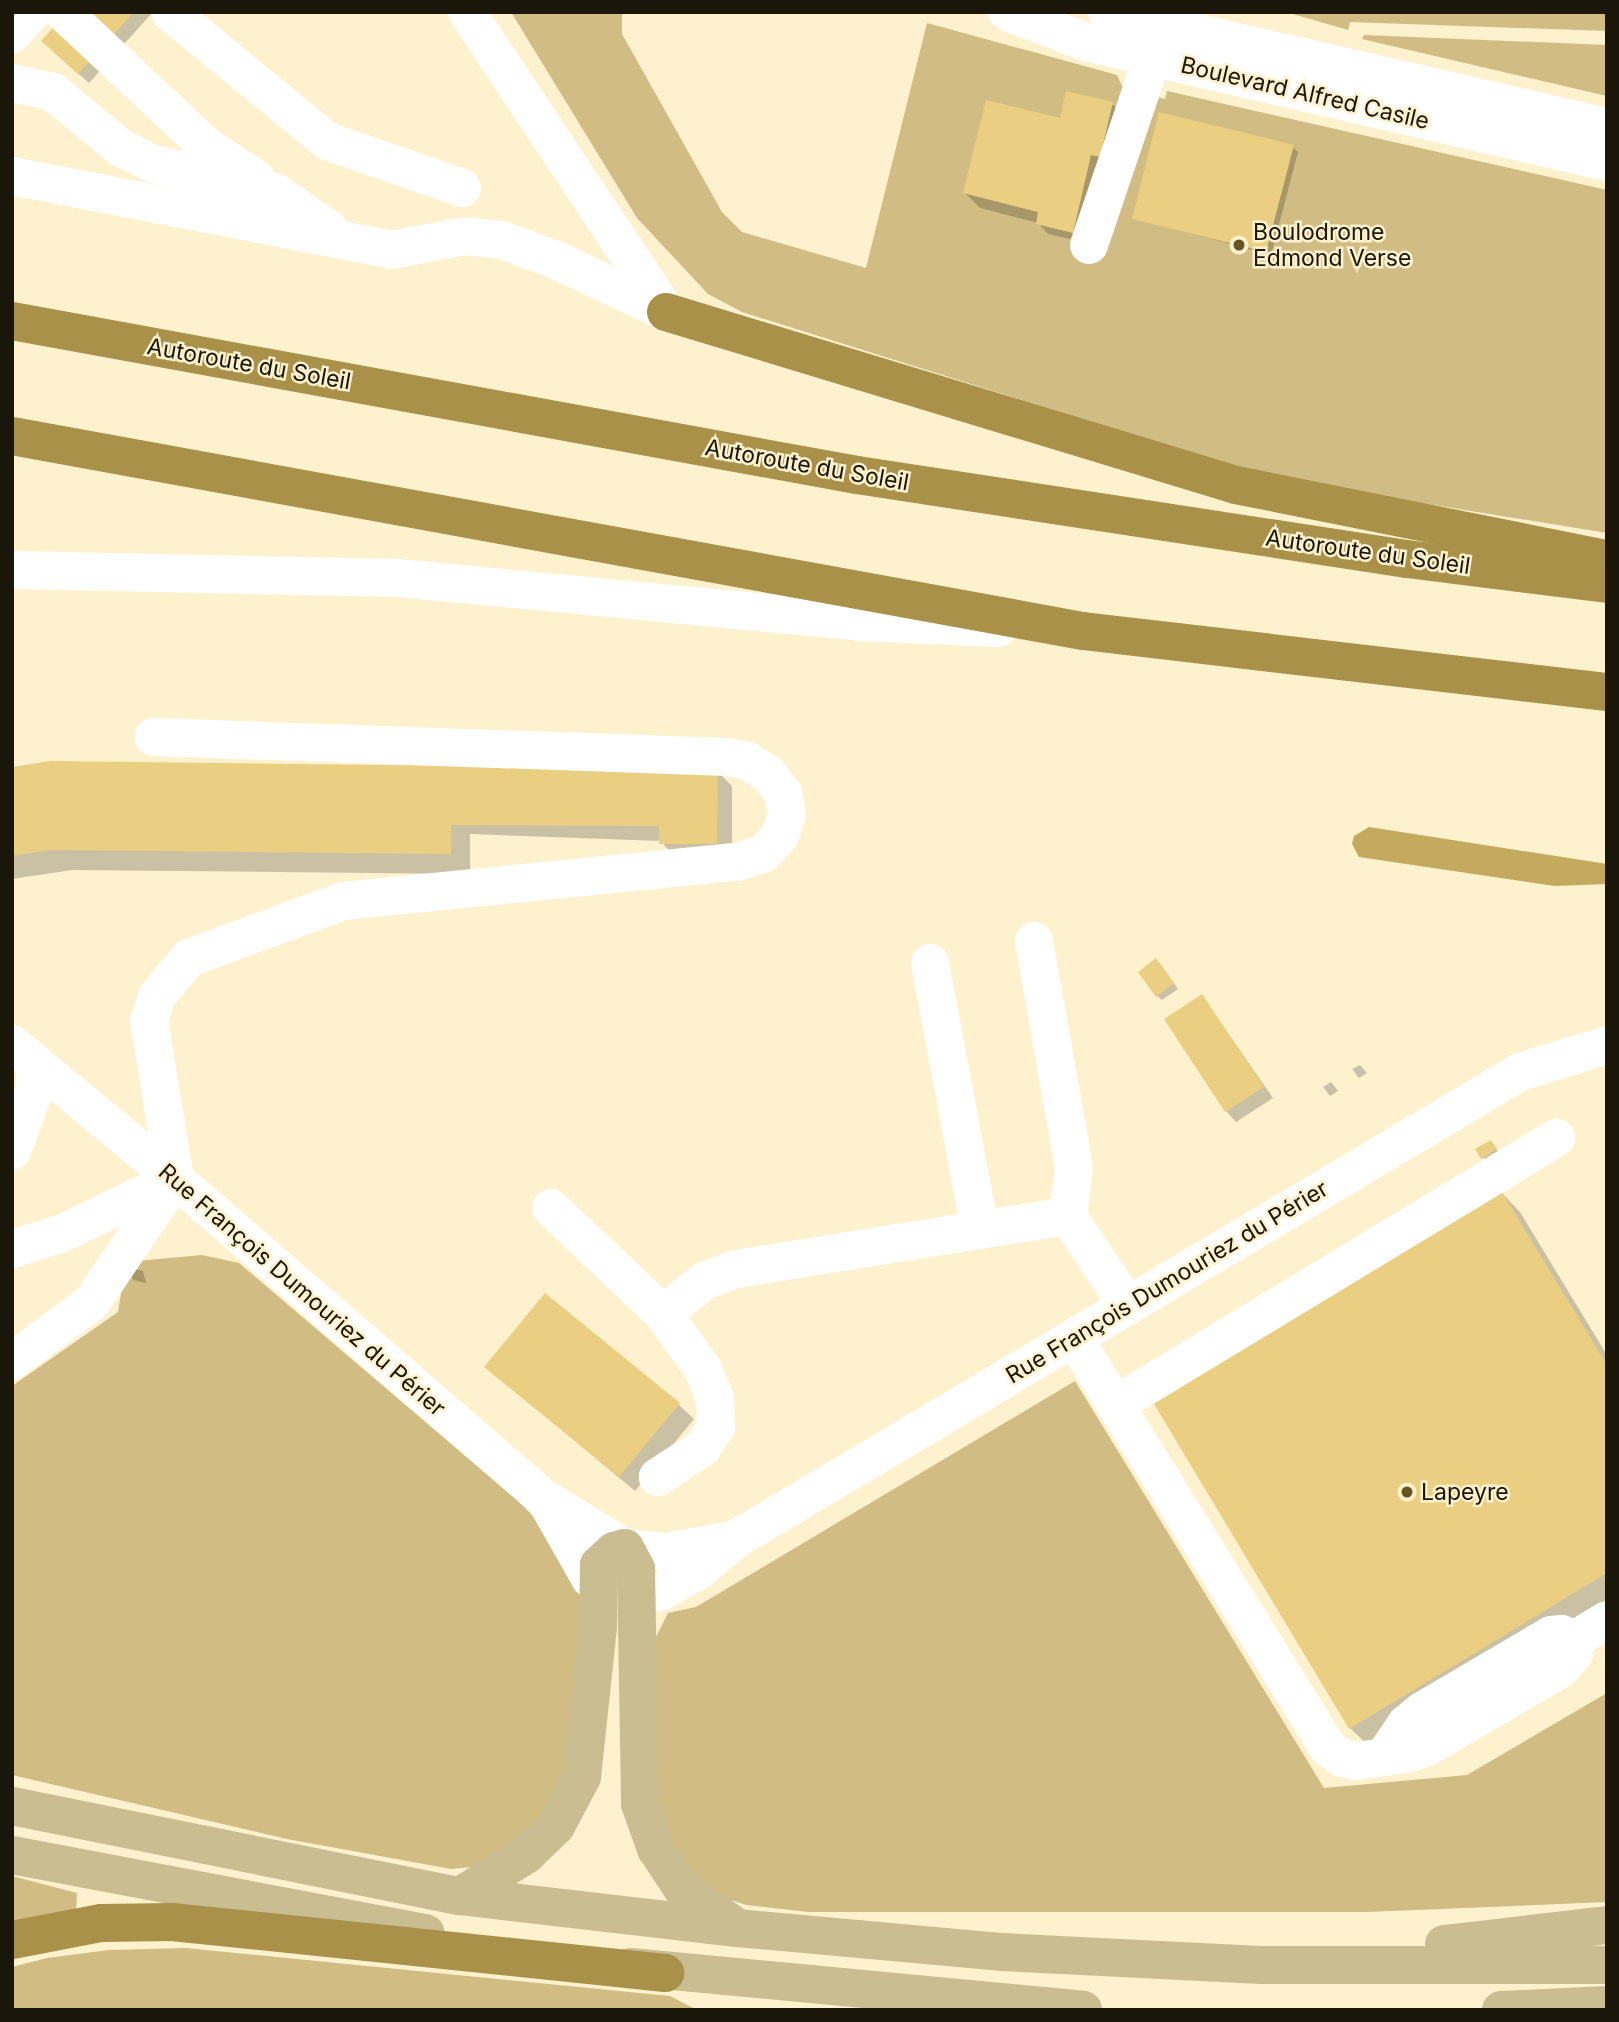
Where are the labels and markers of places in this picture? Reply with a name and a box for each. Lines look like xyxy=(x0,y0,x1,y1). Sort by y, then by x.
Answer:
place label: Boulodrome Edmond Verse xyxy=(1253,218,1411,272)
marker: Boulodrome Edmond Verse xyxy=(1231,237,1247,253)
place label: Lapeyre xyxy=(1421,1478,1509,1506)
marker: Lapeyre xyxy=(1399,1484,1415,1500)

